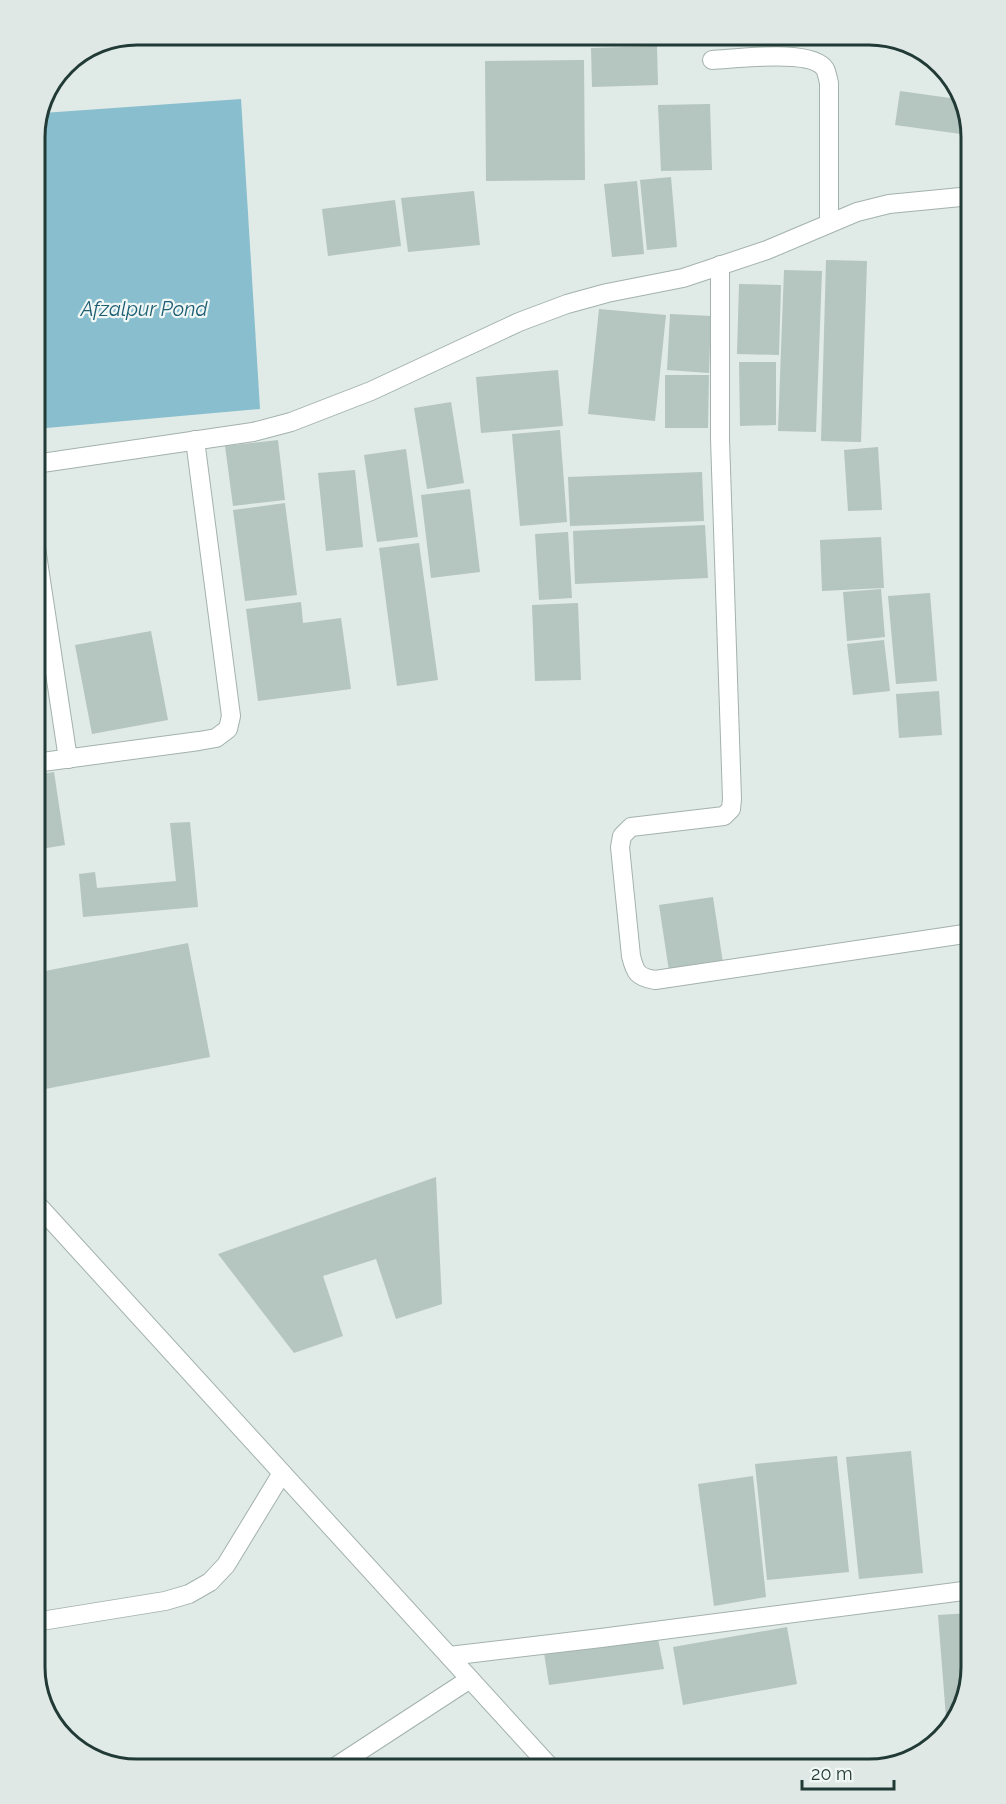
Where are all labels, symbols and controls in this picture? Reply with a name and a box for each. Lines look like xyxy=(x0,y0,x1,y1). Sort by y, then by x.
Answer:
water label: Afzalpur Pond xyxy=(80,297,208,321)
scale bar xyxy=(802,1753,894,1791)
text: 20 m xyxy=(811,1763,853,1784)

